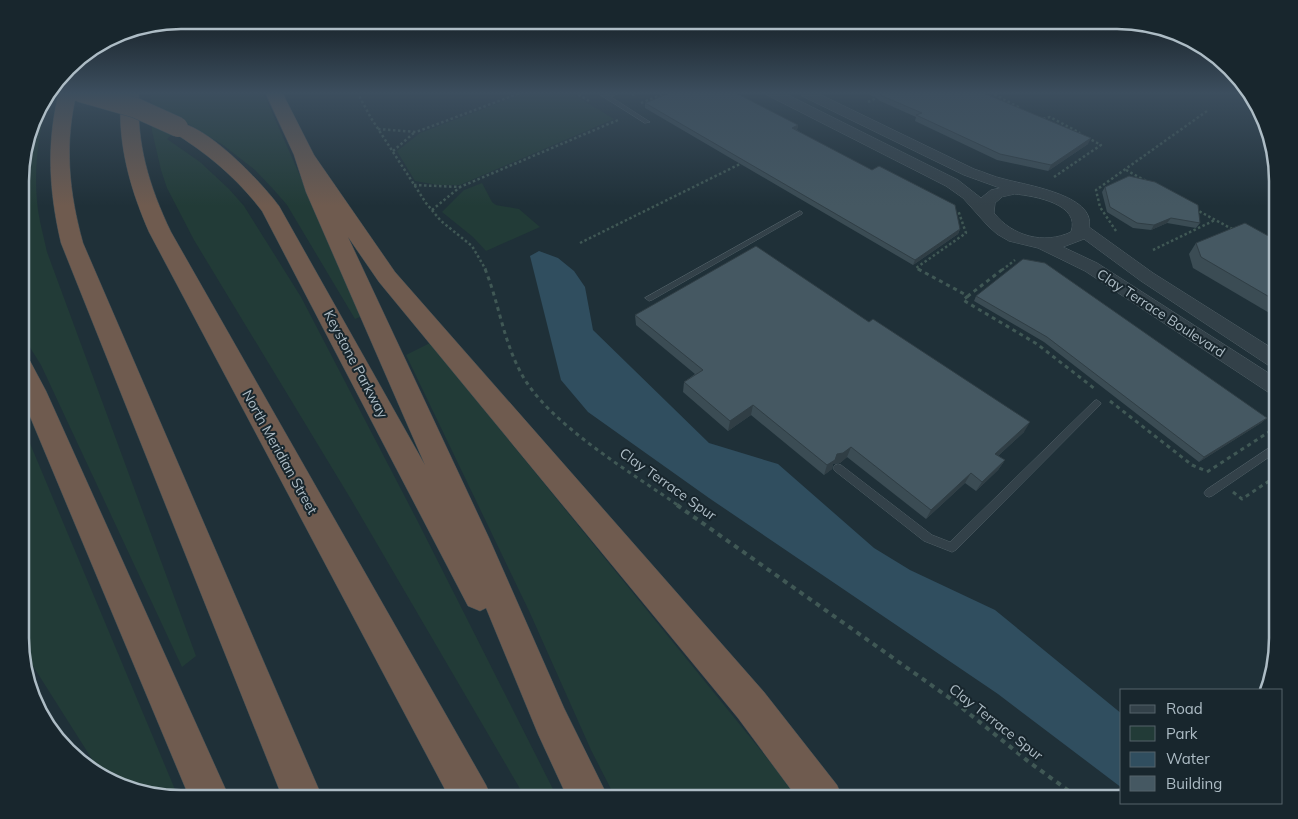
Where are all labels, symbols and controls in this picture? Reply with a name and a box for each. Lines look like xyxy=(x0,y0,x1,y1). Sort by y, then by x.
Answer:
street label: Clay Terrace Boulevard xyxy=(1093,265,1229,361)
street label: Keystone Parkway xyxy=(320,307,392,422)
street label: North Meridian Street xyxy=(238,387,322,517)
street label: Clay Terrace Spur xyxy=(616,444,721,525)
street label: Clay Terrace Spur xyxy=(945,680,1047,765)
legend xyxy=(1120,689,1283,804)
text: Road xyxy=(1166,699,1203,718)
text: Park xyxy=(1166,724,1198,743)
text: Water xyxy=(1166,749,1210,768)
text: Building xyxy=(1166,774,1222,793)

